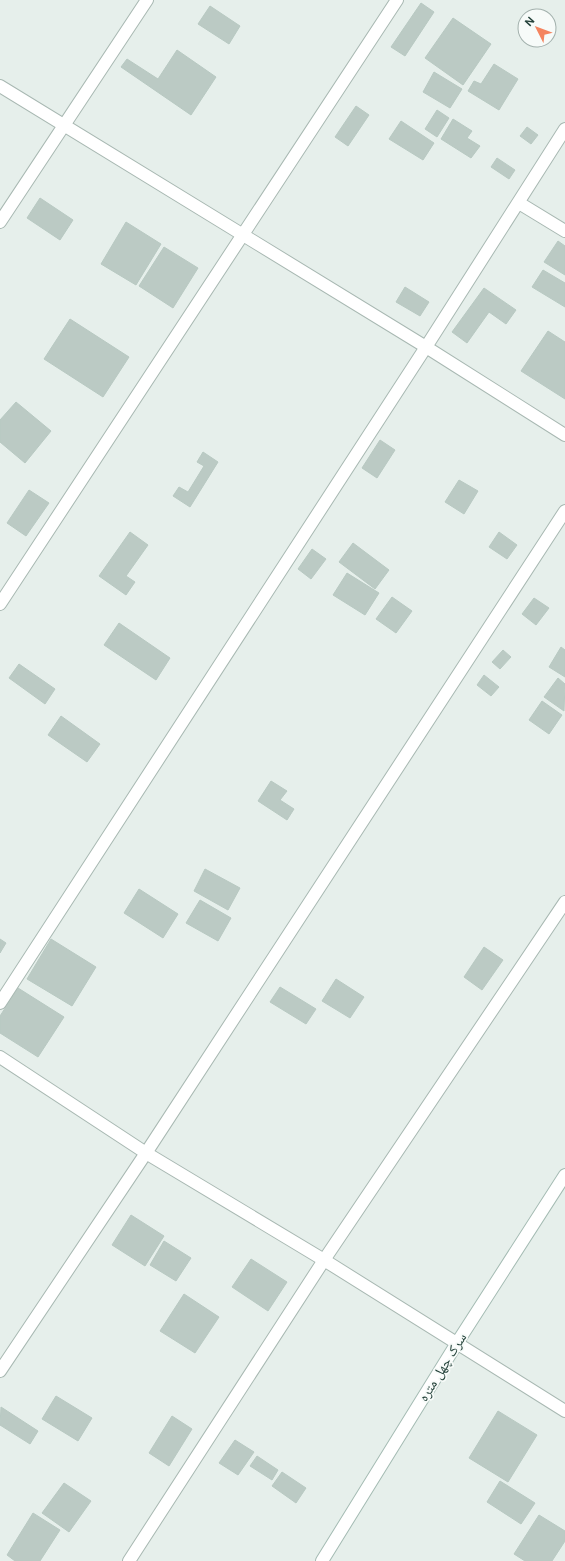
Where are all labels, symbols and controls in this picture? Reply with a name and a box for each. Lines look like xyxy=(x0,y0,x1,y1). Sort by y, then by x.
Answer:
north arrow xyxy=(517,8,557,48)
text: N xyxy=(522,14,537,29)
street label: سرک چهل متره xyxy=(414,1329,470,1405)

